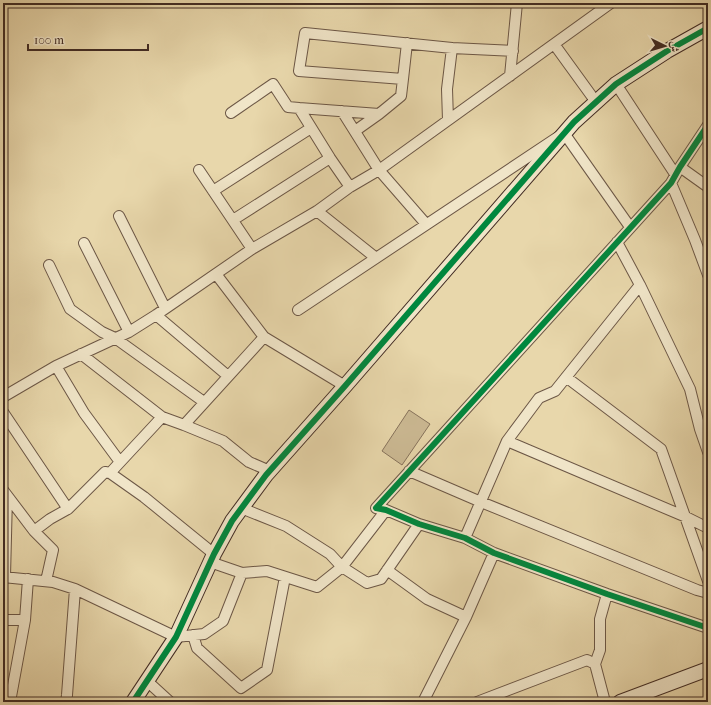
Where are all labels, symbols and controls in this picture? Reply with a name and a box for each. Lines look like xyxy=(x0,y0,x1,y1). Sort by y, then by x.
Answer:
scale bar xyxy=(28,26,148,52)
north arrow xyxy=(645,26,685,66)
text: 100 m xyxy=(34,33,64,47)
text: ش xyxy=(668,41,681,53)

